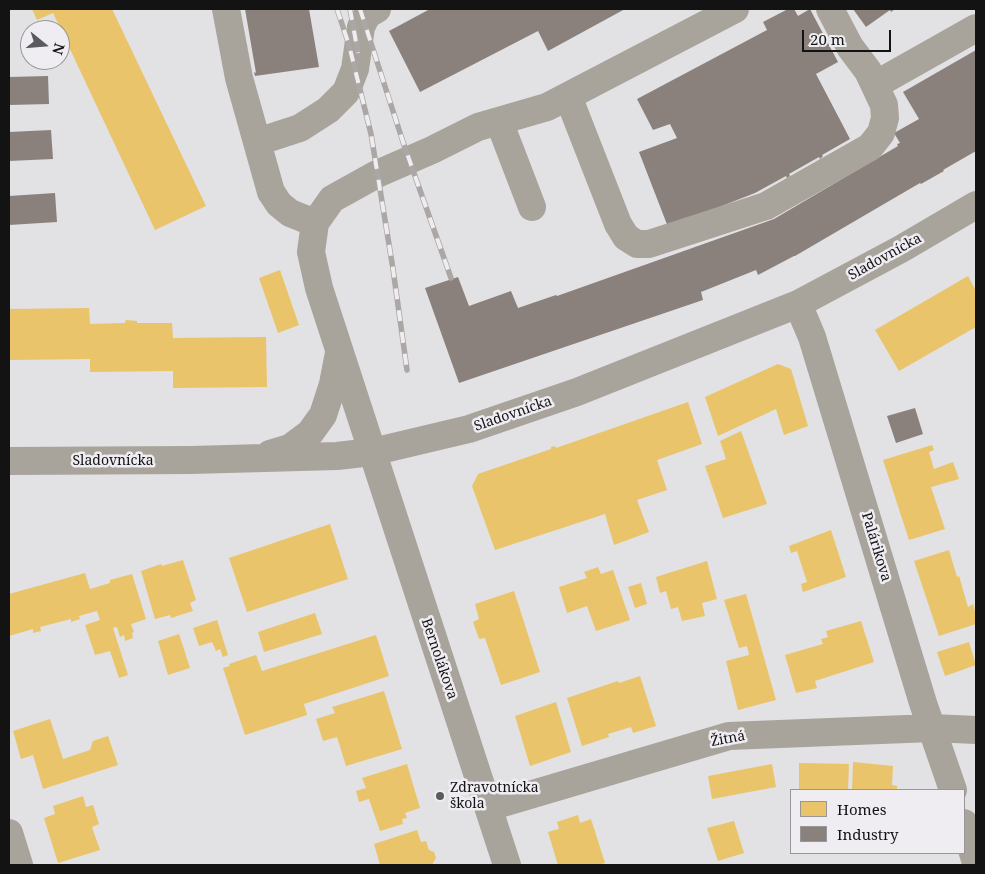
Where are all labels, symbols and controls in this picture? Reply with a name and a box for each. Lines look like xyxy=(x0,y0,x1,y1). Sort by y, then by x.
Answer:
north arrow xyxy=(20,20,70,70)
scale bar xyxy=(805,20,894,52)
text: 20 m xyxy=(810,29,845,49)
text: N xyxy=(48,41,70,57)
street label: Sladovnícka xyxy=(845,230,925,284)
street label: Sladovnícka xyxy=(472,393,554,435)
street label: Sladovnícka xyxy=(72,453,154,469)
street label: Palárikova xyxy=(857,510,895,584)
street label: Bernolákova xyxy=(417,616,461,702)
street label: Žitná xyxy=(710,728,746,750)
place label: Zdravotnícka škola xyxy=(450,780,539,812)
legend xyxy=(790,789,965,854)
marker: Zdravotnícka škola xyxy=(434,790,446,802)
text: Homes xyxy=(837,799,887,819)
text: Industry xyxy=(837,824,899,844)

